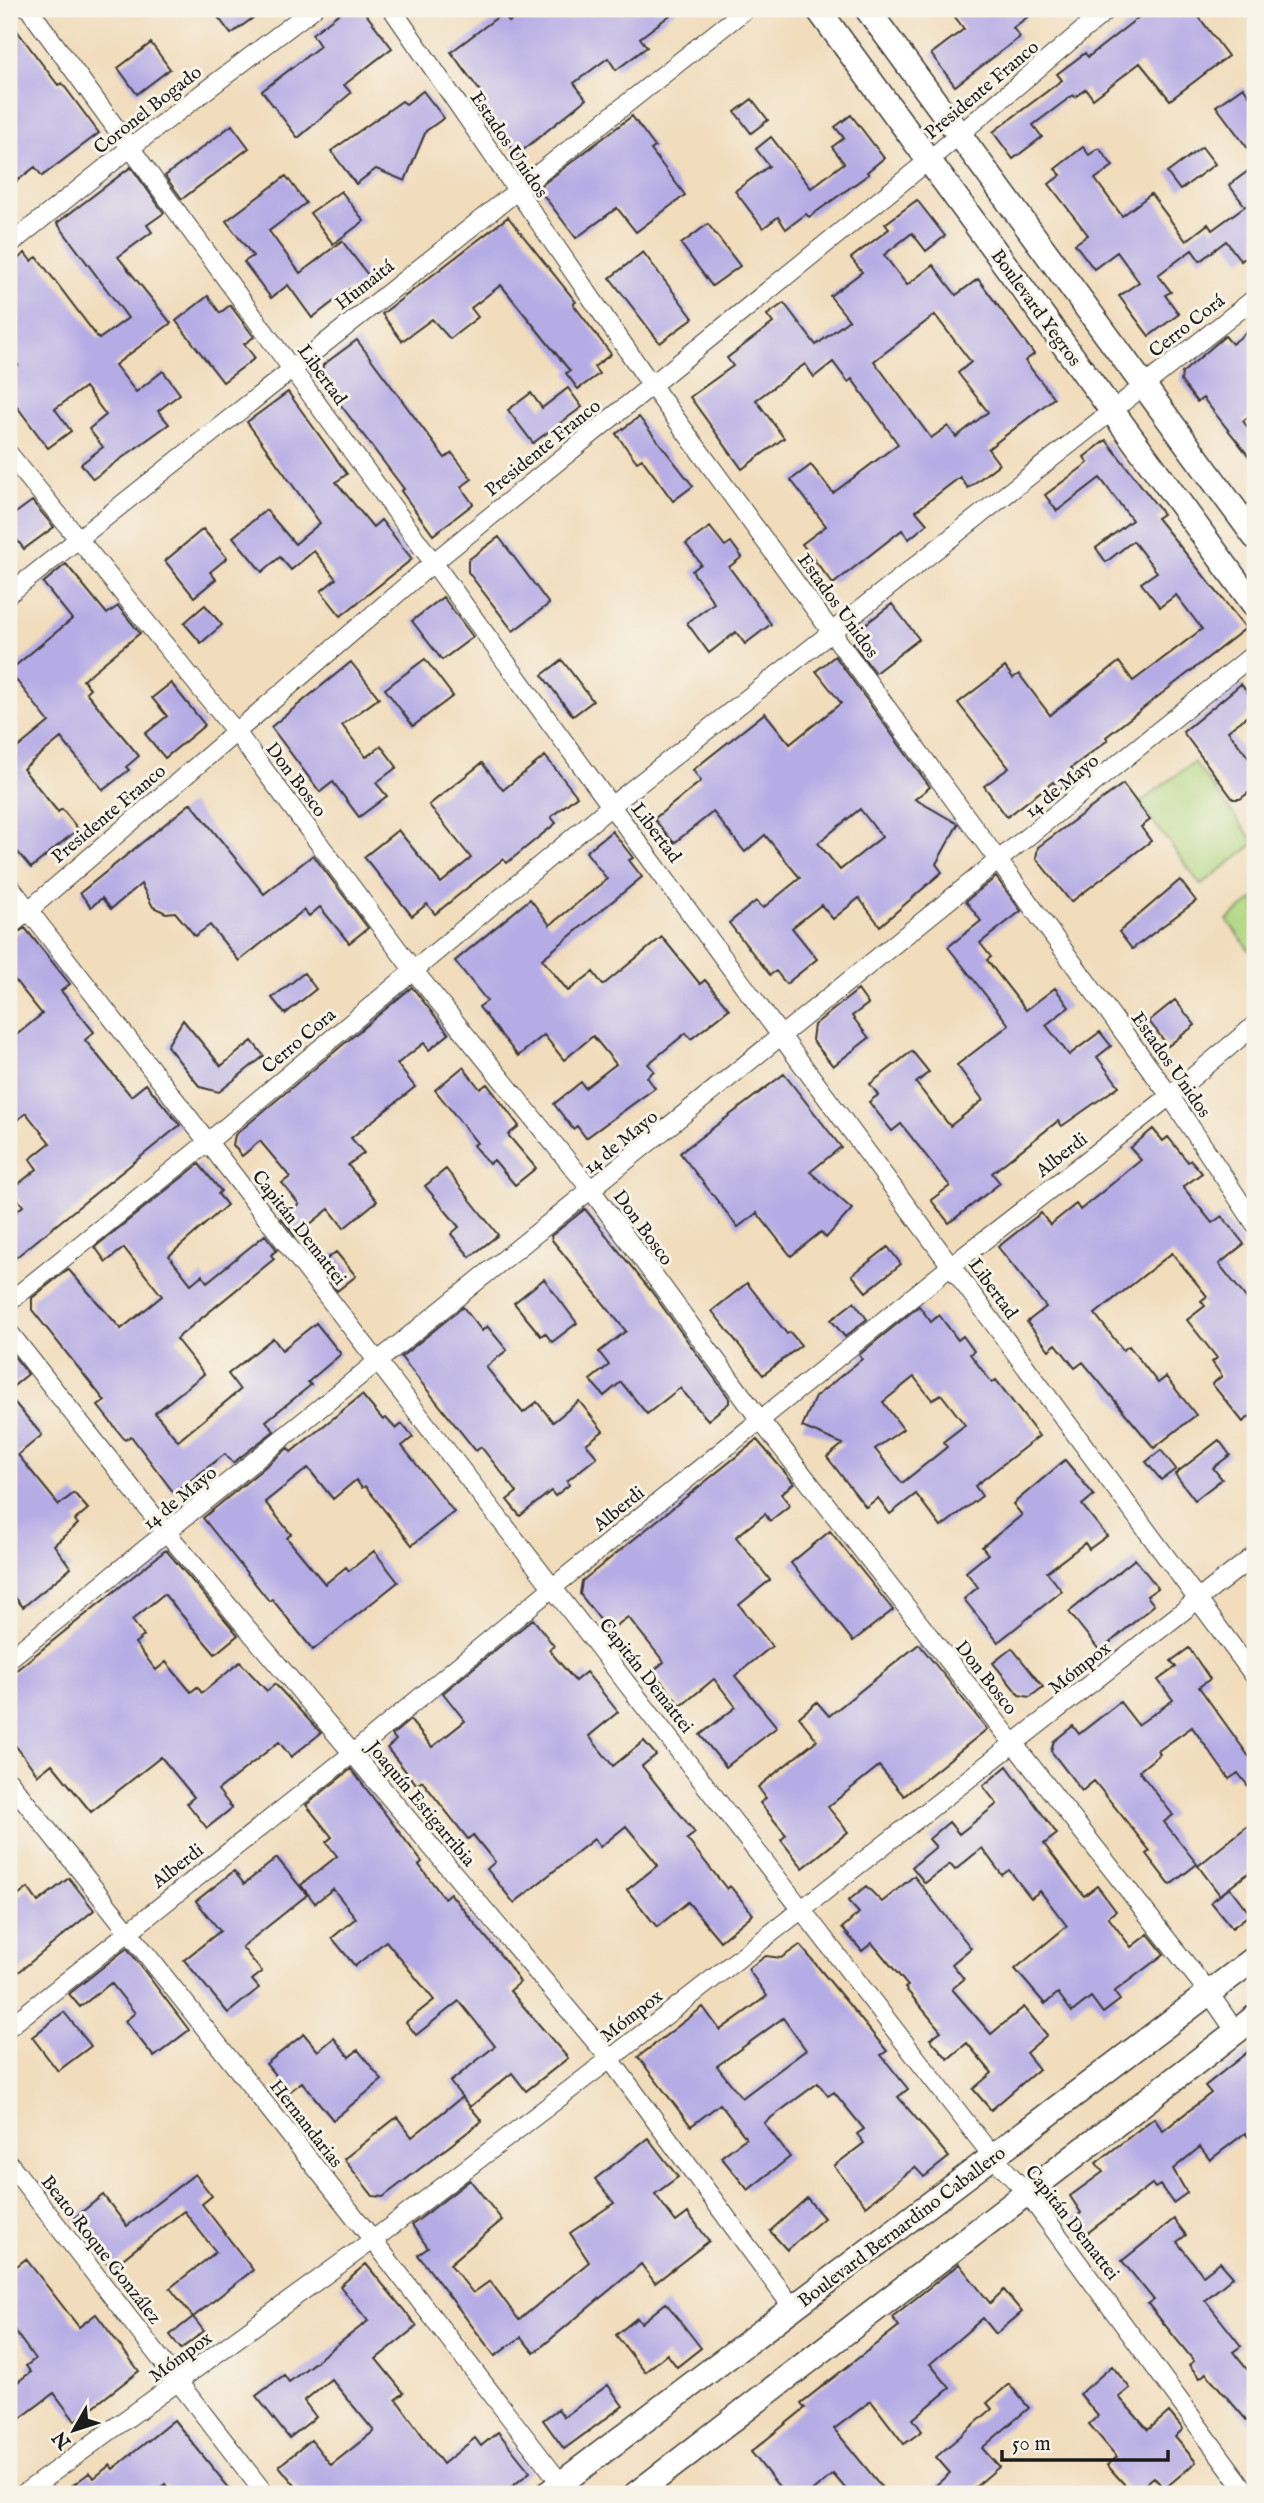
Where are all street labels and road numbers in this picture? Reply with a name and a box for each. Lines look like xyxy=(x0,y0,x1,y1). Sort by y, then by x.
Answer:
street label: Presidente Franco xyxy=(920,36,1044,145)
street label: Coronel Bogado xyxy=(89,61,207,160)
street label: Estados Unidos xyxy=(464,87,553,203)
street label: Boulevard Yegros xyxy=(985,245,1086,371)
street label: Humaitá xyxy=(331,255,400,316)
street label: Cerro Corá xyxy=(1145,289,1231,364)
street label: Libertad xyxy=(291,340,352,411)
street label: Presidente Franco xyxy=(480,394,606,503)
street label: Estados Unidos xyxy=(791,549,883,663)
street label: Don Bosco xyxy=(259,738,331,822)
street label: 14 de Mayo xyxy=(1020,749,1104,824)
street label: Presidente Franco xyxy=(47,760,171,869)
street label: Libertad xyxy=(625,798,686,869)
street label: Cerro Cora xyxy=(257,1003,342,1080)
street label: Estados Unidos xyxy=(1125,1008,1216,1123)
street label: 14 de Mayo xyxy=(579,1105,663,1180)
street label: Alberdi xyxy=(1031,1128,1093,1184)
street label: Capitán Demattei xyxy=(246,1166,351,1291)
street label: Don Bosco xyxy=(607,1186,678,1271)
street label: Libertad xyxy=(962,1254,1023,1325)
street label: 14 de Mayo xyxy=(138,1461,222,1536)
street label: Alberdi xyxy=(588,1482,650,1538)
street label: Capitán Demattei xyxy=(593,1614,698,1739)
street label: Don Bosco xyxy=(949,1636,1022,1720)
street label: Mómpox xyxy=(1044,1637,1116,1700)
street label: Joaquín Estigarribia xyxy=(360,1735,480,1873)
street label: Alberdi xyxy=(147,1839,209,1895)
street label: Mómpox xyxy=(596,1985,668,2048)
street label: Hernandarias xyxy=(263,2075,347,2173)
street label: Boulevard Bernardino Caballero xyxy=(794,2142,1011,2314)
street label: Capitán Demattei xyxy=(1019,2161,1124,2286)
street label: Beato Roque González xyxy=(35,2171,166,2330)
street label: Mómpox xyxy=(145,2327,217,2389)

